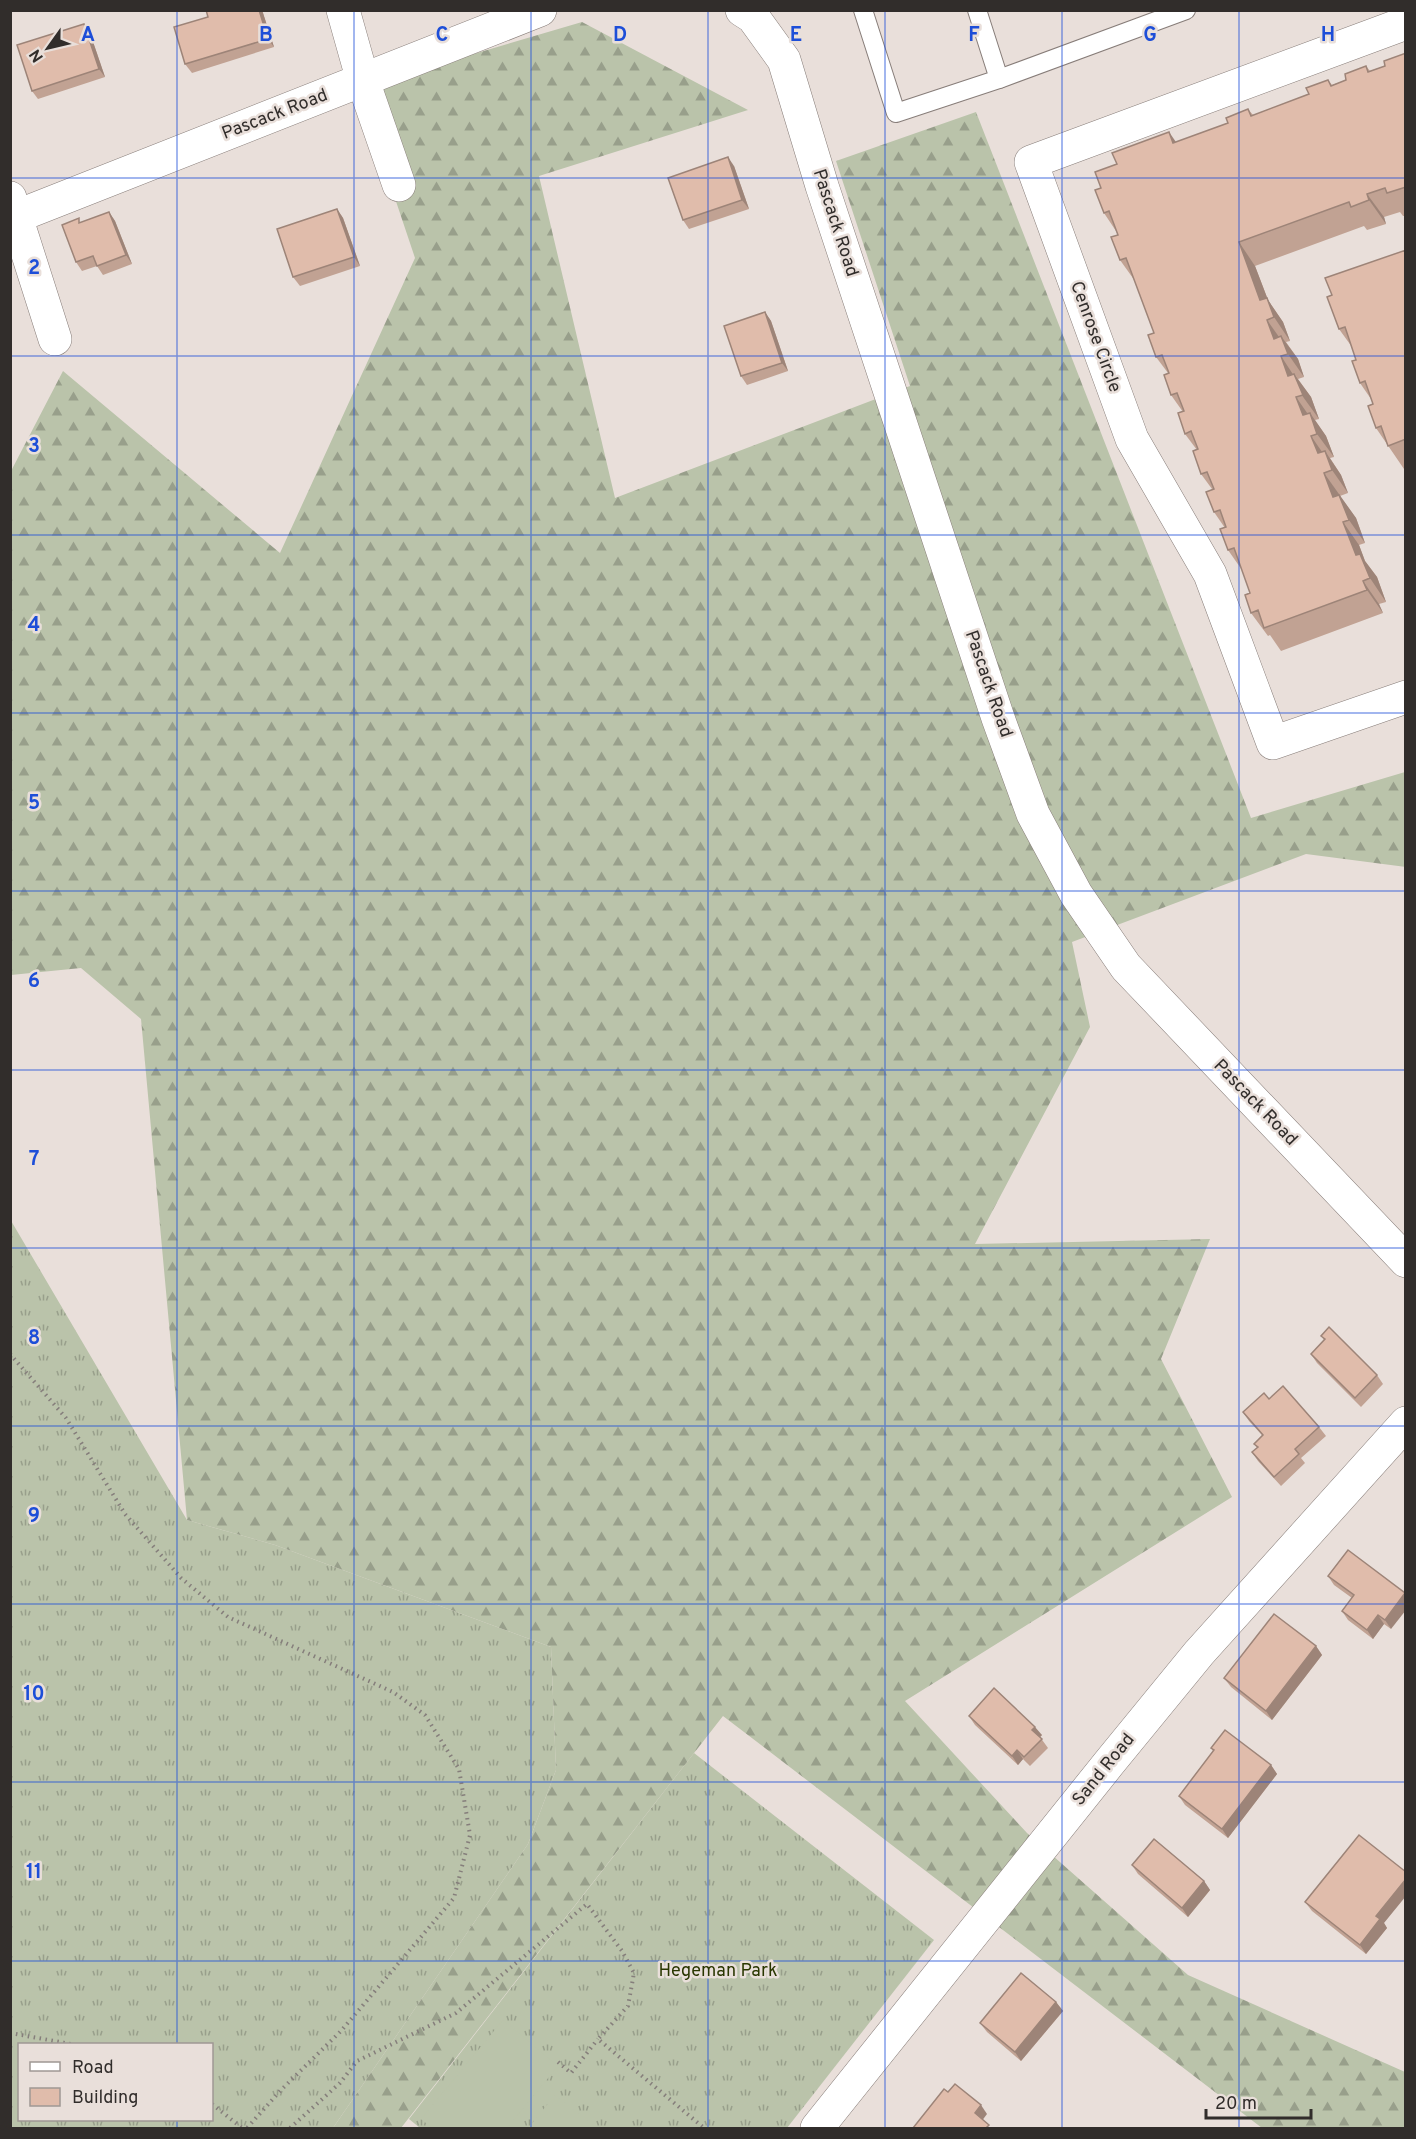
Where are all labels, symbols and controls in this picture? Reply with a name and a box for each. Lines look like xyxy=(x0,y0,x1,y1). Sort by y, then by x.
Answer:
north arrow xyxy=(18,18,78,78)
text: A xyxy=(81,23,95,49)
text: B xyxy=(259,23,273,49)
text: C xyxy=(436,23,448,49)
text: D xyxy=(613,23,627,49)
text: E xyxy=(790,23,802,49)
text: F xyxy=(968,23,980,49)
text: G xyxy=(1143,23,1157,49)
text: H xyxy=(1321,23,1335,49)
text: N xyxy=(26,45,49,66)
street label: Pascack Road xyxy=(219,84,331,146)
street label: Pascack Road xyxy=(807,166,863,280)
text: 2 xyxy=(28,256,40,282)
street label: Cenrose Circle xyxy=(1064,278,1126,396)
text: 3 xyxy=(28,434,40,460)
text: 4 xyxy=(28,613,40,639)
street label: Pascack Road xyxy=(959,627,1017,741)
text: 5 xyxy=(28,791,40,817)
text: 6 xyxy=(28,969,40,995)
street label: Pascack Road xyxy=(1208,1055,1302,1151)
text: 7 xyxy=(29,1147,39,1173)
text: 8 xyxy=(28,1326,40,1352)
text: 9 xyxy=(28,1504,40,1530)
text: 10 xyxy=(23,1682,45,1708)
street label: Sand Road xyxy=(1068,1729,1140,1811)
text: 11 xyxy=(26,1860,42,1886)
park label: Hegeman Park xyxy=(658,1960,778,1983)
legend xyxy=(18,2043,213,2121)
text: Road xyxy=(72,2057,114,2080)
scale bar xyxy=(1206,2082,1311,2120)
text: Building xyxy=(72,2087,138,2110)
text: 20 m xyxy=(1215,2093,1257,2116)

